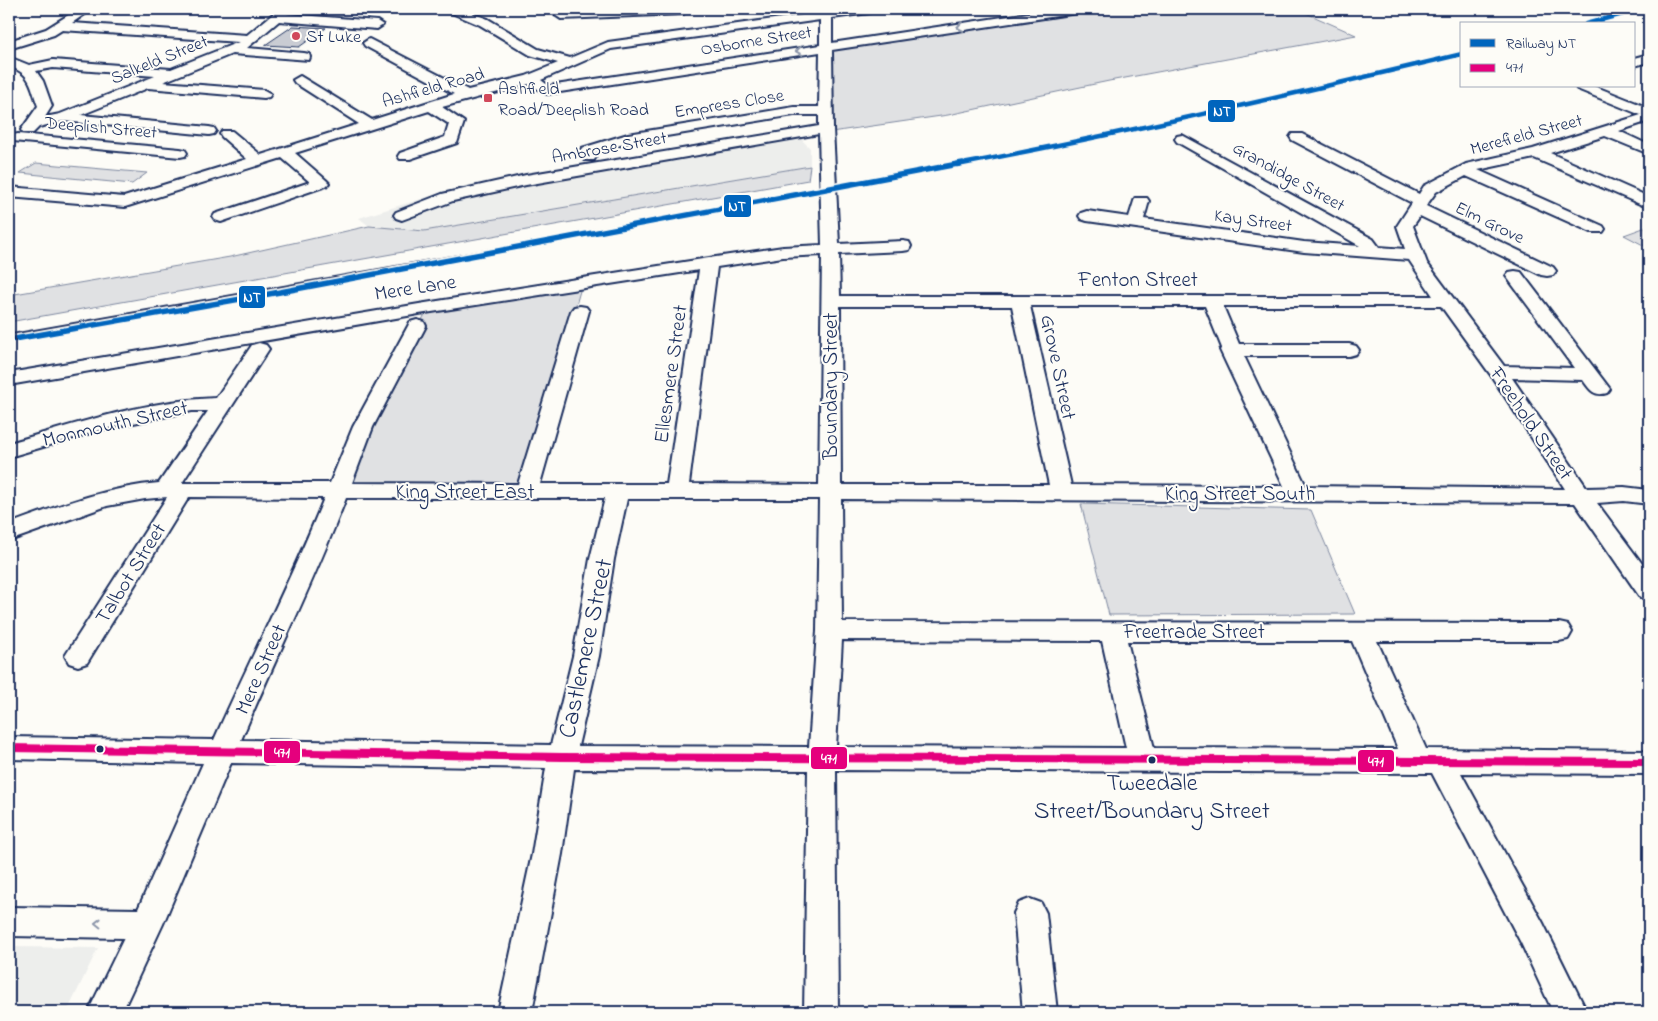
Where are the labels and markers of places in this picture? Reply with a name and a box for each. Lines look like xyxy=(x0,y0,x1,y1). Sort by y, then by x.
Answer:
place label: St Luke xyxy=(306,25,362,51)
marker: St Luke xyxy=(290,30,302,42)
place label: Ashfield Road/Deeplish Road xyxy=(498,77,649,124)
marker: Ashfield Road/Deeplish Road xyxy=(482,92,494,104)
unlabelled marker xyxy=(95,744,105,754)
marker: Tweedale Street/Boundary Street xyxy=(1147,755,1157,765)
place label: Tweedale Street/Boundary Street xyxy=(1034,767,1270,831)

